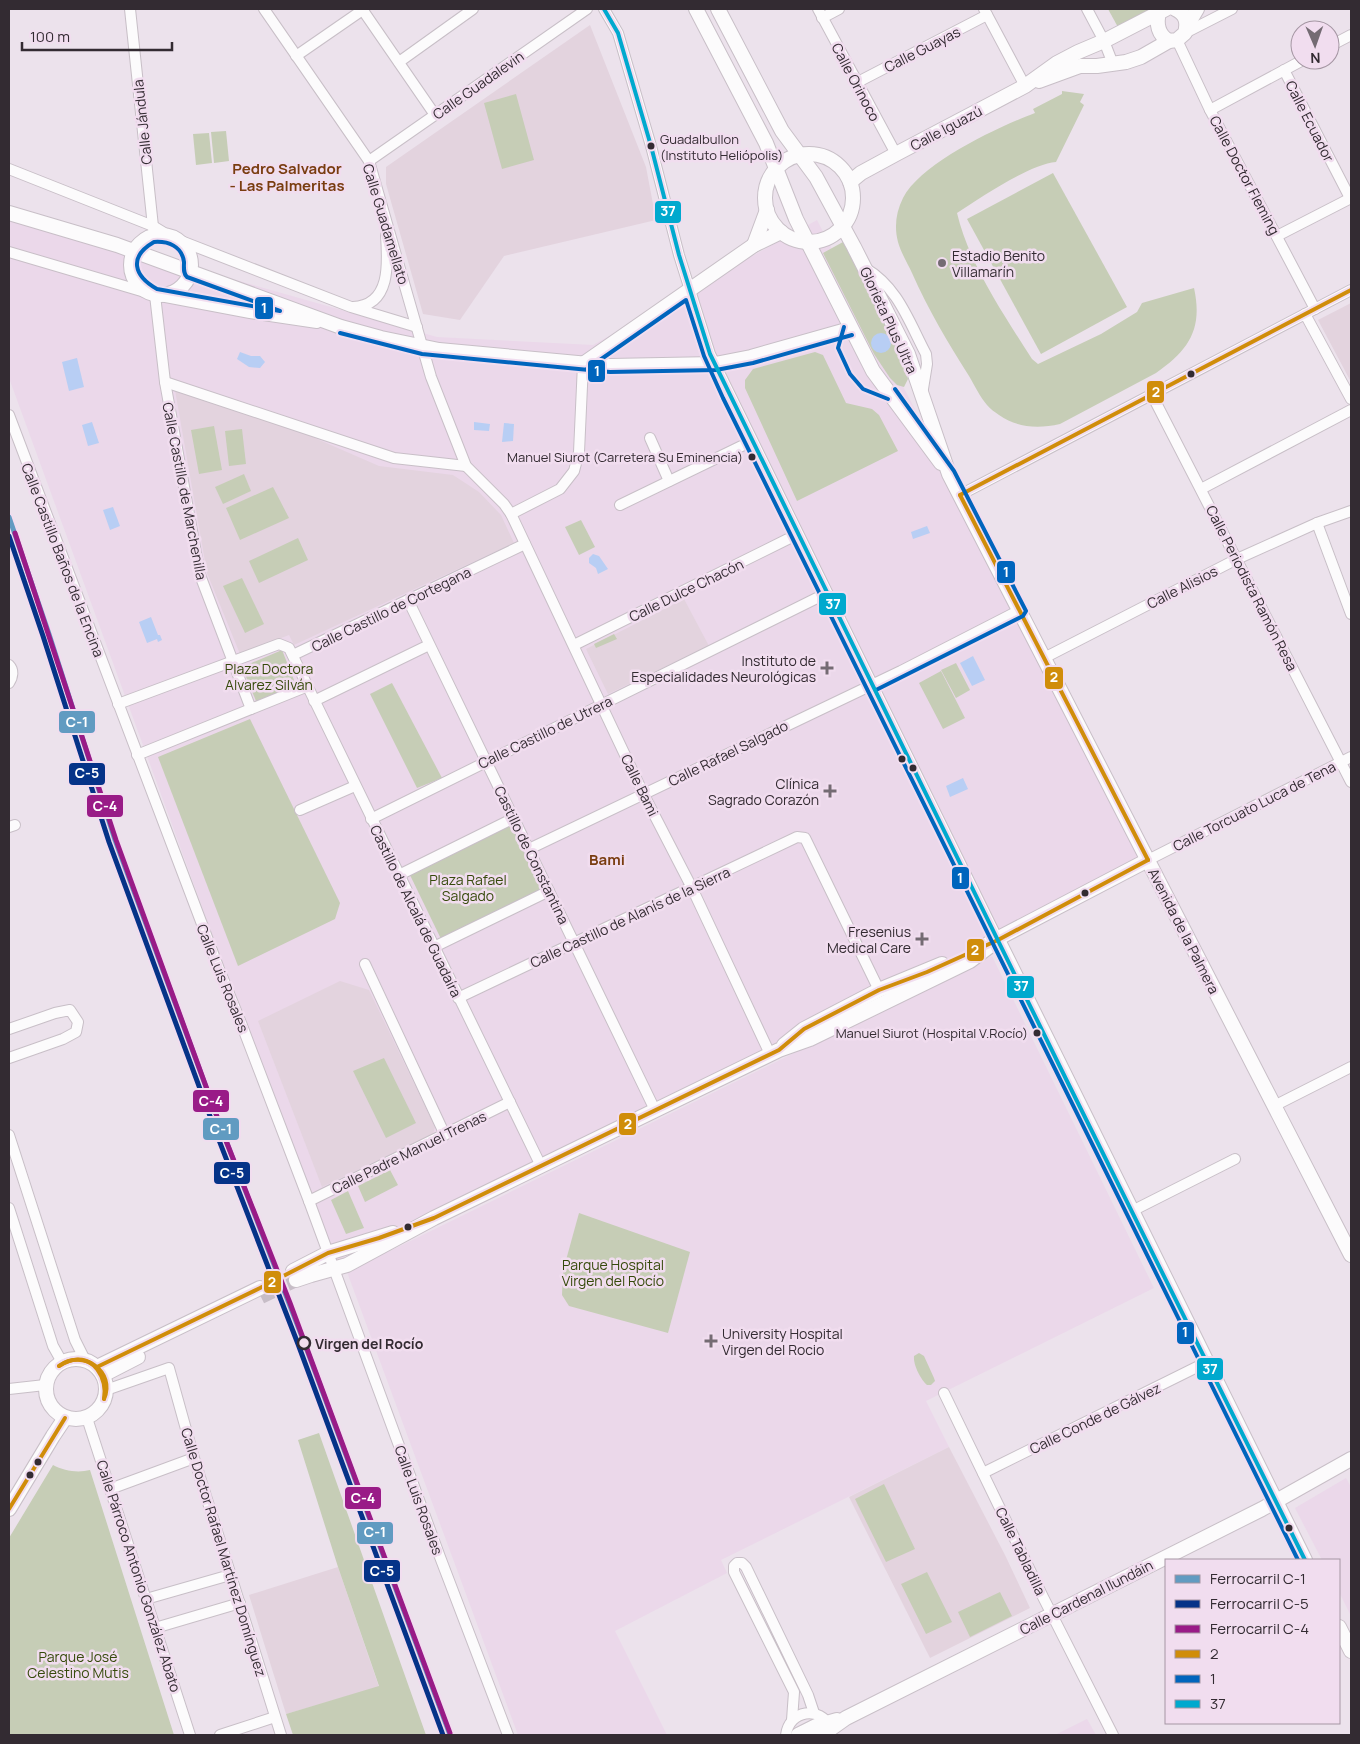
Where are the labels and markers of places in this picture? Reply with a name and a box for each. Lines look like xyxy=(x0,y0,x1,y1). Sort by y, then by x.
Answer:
place label: Guadalbullon (Instituto Heliópolis) xyxy=(660,130,783,164)
marker: Guadalbullon (Instituto Heliópolis) xyxy=(646,141,656,151)
place label: Estadio Benito Villamarín xyxy=(952,246,1045,281)
marker: Estadio Benito Villamarín xyxy=(936,257,948,269)
unlabelled marker xyxy=(1186,369,1196,379)
place label: Manuel Siurot (Carretera Su Eminencia) xyxy=(507,448,743,466)
marker: Manuel Siurot (Carretera Su Eminencia) xyxy=(747,452,757,462)
place label: Instituto de Especialidades Neurológicas xyxy=(631,651,816,686)
marker: Instituto de Especialidades Neurológicas xyxy=(820,661,834,675)
unlabelled marker xyxy=(897,754,907,764)
unlabelled marker xyxy=(908,763,918,773)
place label: Clínica Sagrado Corazón xyxy=(708,774,819,809)
marker: Clínica Sagrado Corazón xyxy=(823,784,837,798)
unlabelled marker xyxy=(1080,888,1090,898)
place label: Fresenius Medical Care xyxy=(827,922,911,957)
marker: Fresenius Medical Care xyxy=(915,932,929,946)
place label: Manuel Siurot (Hospital V.Rocío) xyxy=(836,1024,1028,1042)
marker: Manuel Siurot (Hospital V.Rocío) xyxy=(1032,1028,1042,1038)
unlabelled marker xyxy=(403,1222,413,1232)
place label: University Hospital Virgen del Rocio xyxy=(722,1324,843,1359)
place label: Virgen del Rocío xyxy=(315,1334,424,1353)
marker: University Hospital Virgen del Rocio xyxy=(704,1334,718,1348)
marker: Virgen del Rocío xyxy=(297,1336,311,1350)
unlabelled marker xyxy=(33,1457,43,1467)
unlabelled marker xyxy=(25,1470,35,1480)
unlabelled marker xyxy=(1284,1523,1294,1533)

